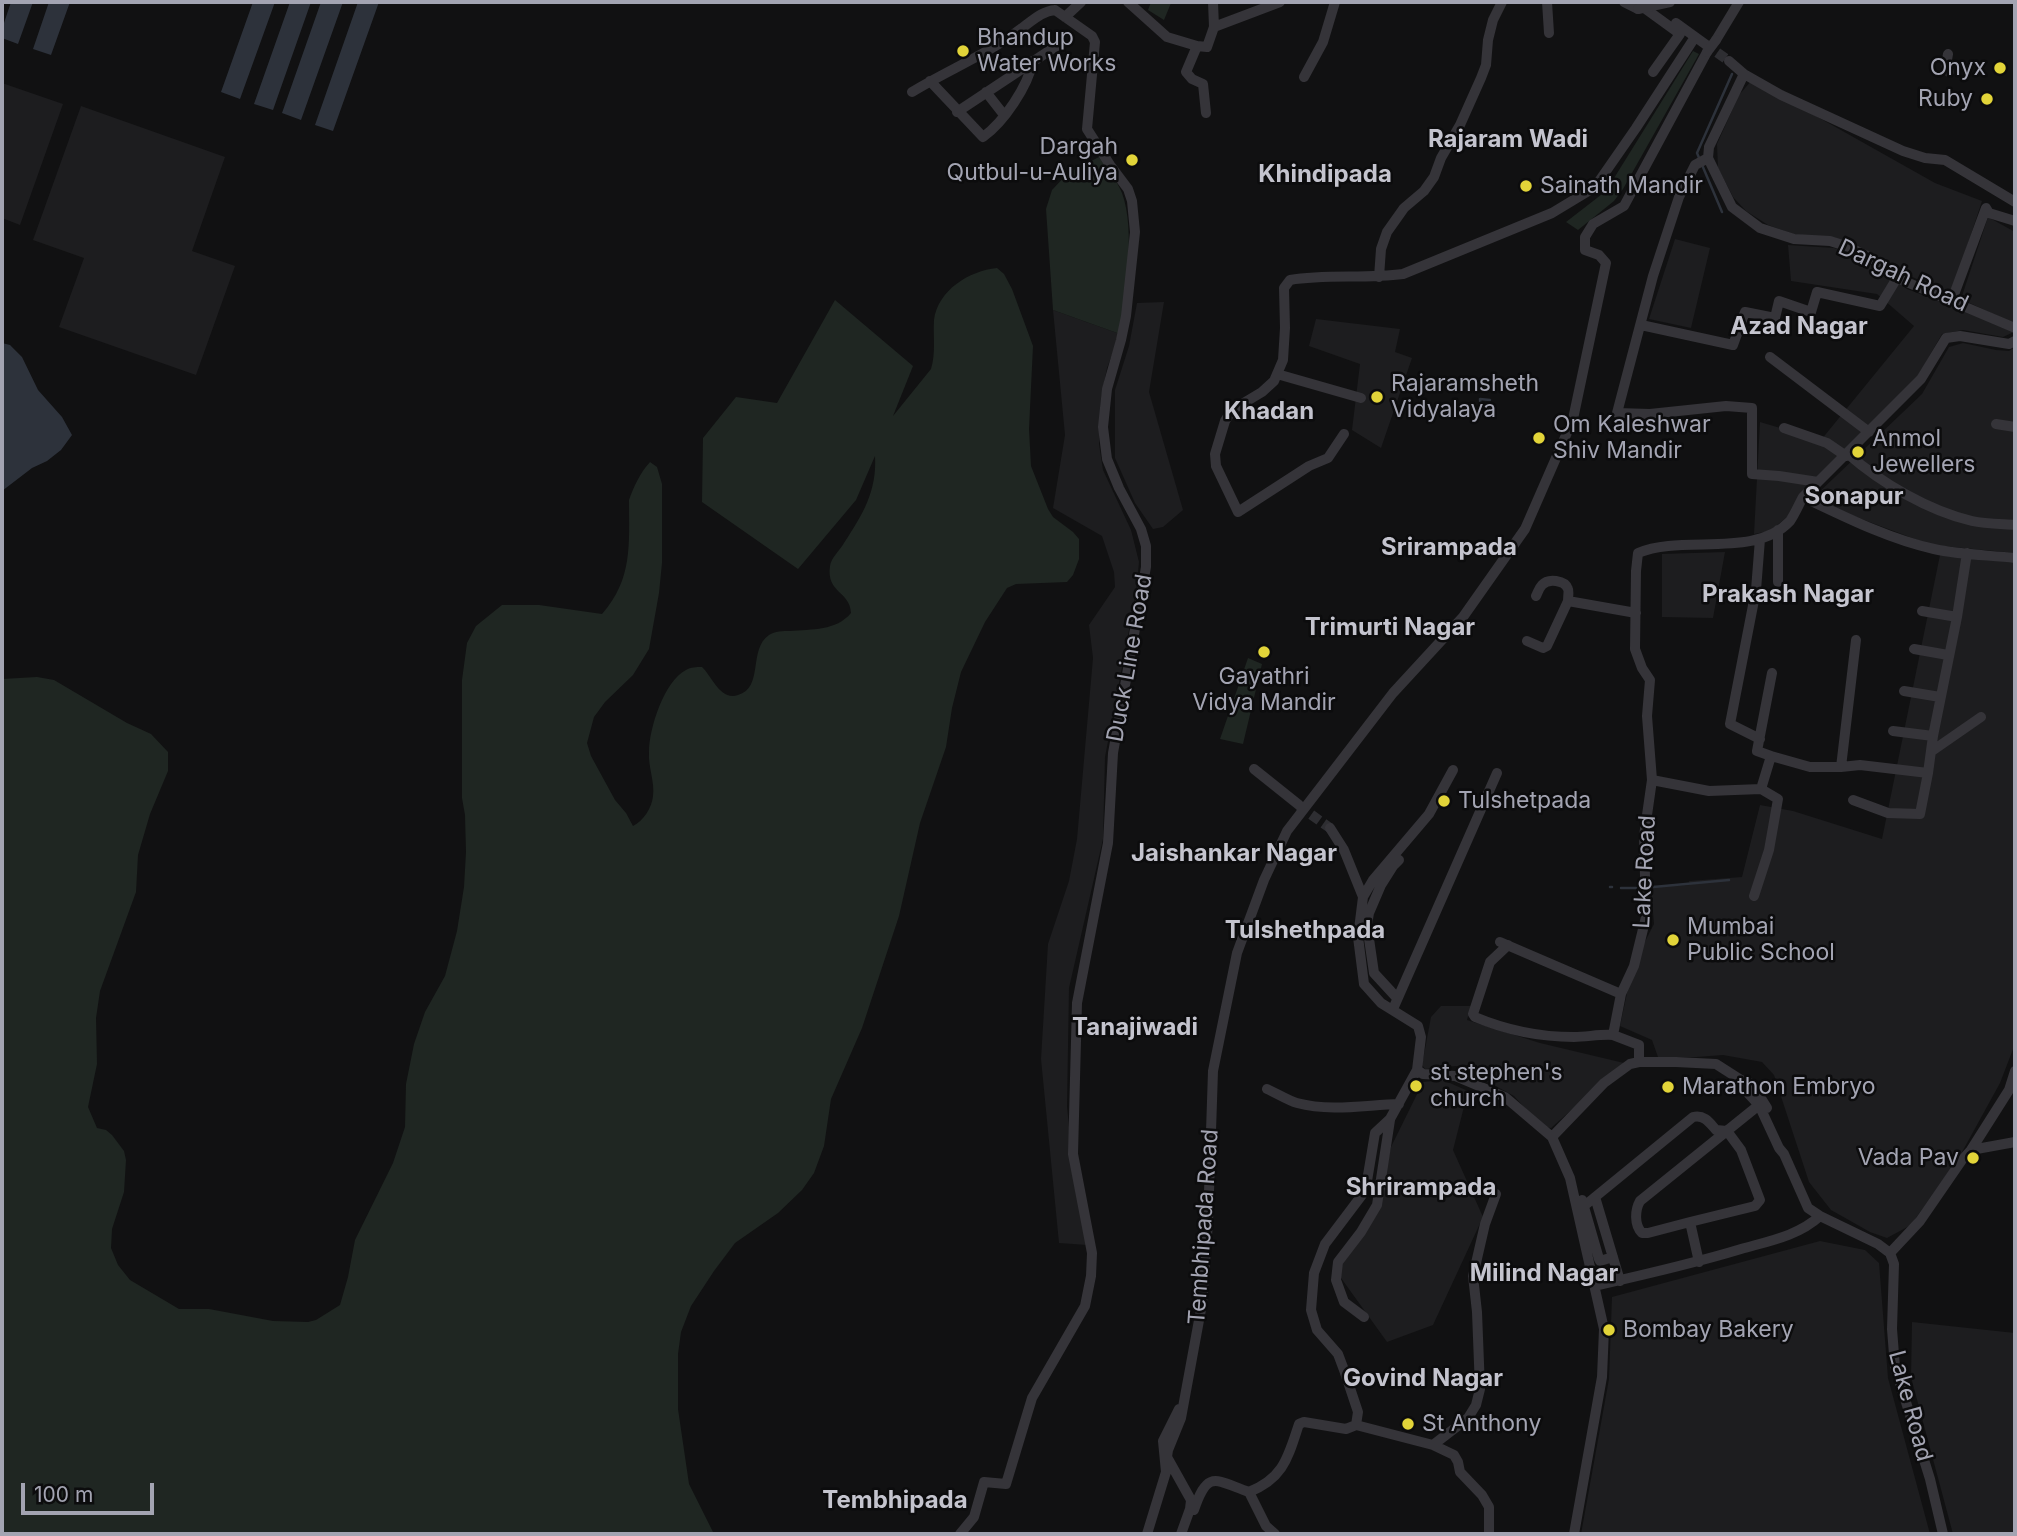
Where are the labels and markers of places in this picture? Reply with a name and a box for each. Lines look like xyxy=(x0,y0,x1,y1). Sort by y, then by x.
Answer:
place label: Bhandup Water Works xyxy=(977,24,1116,78)
marker: Bhandup Water Works xyxy=(955,43,971,59)
place label: Onyx xyxy=(1930,54,1986,82)
marker: Onyx xyxy=(1992,60,2008,76)
place label: Ruby xyxy=(1918,85,1973,113)
marker: Ruby xyxy=(1979,91,1995,107)
place label: Dargah Qutbul-u-Auliya xyxy=(947,133,1118,187)
marker: Dargah Qutbul-u-Auliya xyxy=(1124,152,1140,168)
place label: Sainath Mandir xyxy=(1540,172,1703,200)
marker: Sainath Mandir xyxy=(1518,178,1534,194)
place label: Rajaramsheth Vidyalaya xyxy=(1391,370,1539,424)
marker: Rajaramsheth Vidyalaya xyxy=(1369,389,1385,405)
place label: Om Kaleshwar Shiv Mandir xyxy=(1553,411,1711,465)
place label: Anmol Jewellers xyxy=(1872,425,1975,479)
marker: Om Kaleshwar Shiv Mandir xyxy=(1531,430,1547,446)
marker: Anmol Jewellers xyxy=(1850,444,1866,460)
marker: Gayathri Vidya Mandir xyxy=(1256,644,1272,660)
place label: Gayathri Vidya Mandir xyxy=(1192,663,1336,717)
place label: Tulshetpada xyxy=(1458,787,1591,815)
marker: Tulshetpada xyxy=(1436,793,1452,809)
place label: Mumbai Public School xyxy=(1687,913,1835,967)
marker: Mumbai Public School xyxy=(1665,932,1681,948)
place label: st stephen's church xyxy=(1430,1059,1563,1113)
place label: Marathon Embryo xyxy=(1682,1073,1876,1101)
marker: st stephen's church xyxy=(1408,1078,1424,1094)
marker: Marathon Embryo xyxy=(1660,1079,1676,1095)
place label: Vada Pav xyxy=(1858,1144,1959,1172)
marker: Vada Pav xyxy=(1965,1150,1981,1166)
place label: Bombay Bakery xyxy=(1623,1316,1794,1344)
marker: Bombay Bakery xyxy=(1601,1322,1617,1338)
place label: St Anthony xyxy=(1422,1410,1541,1438)
marker: St Anthony xyxy=(1400,1416,1416,1432)

